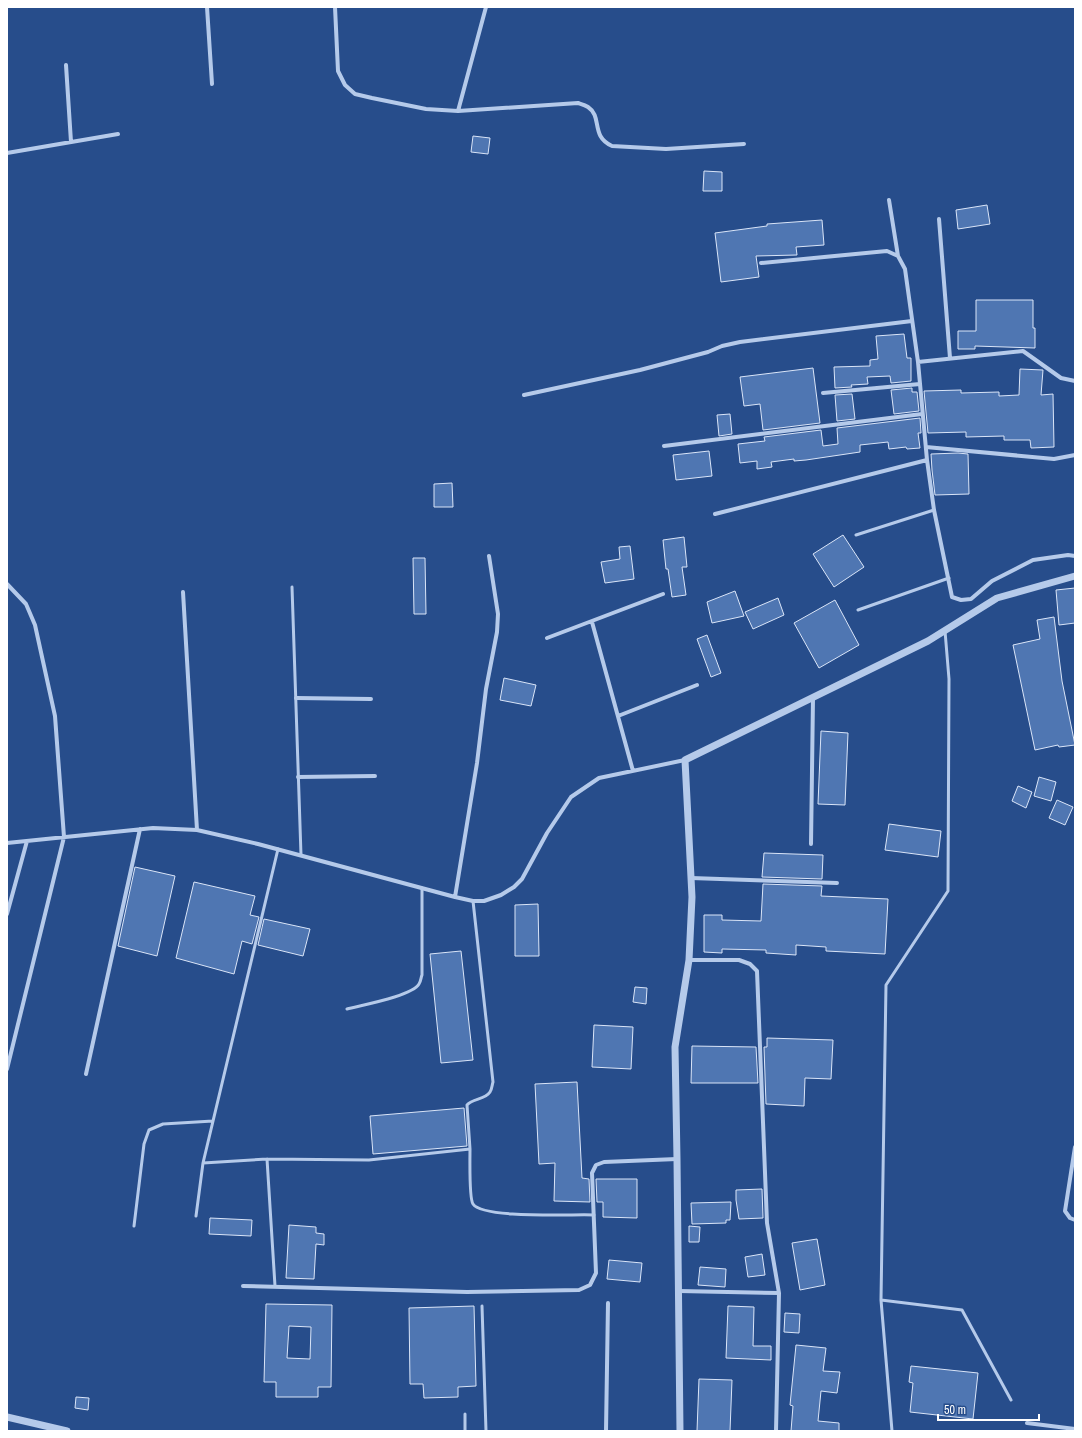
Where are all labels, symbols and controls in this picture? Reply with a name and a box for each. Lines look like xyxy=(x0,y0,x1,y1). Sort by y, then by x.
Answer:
scale bar xyxy=(938,1396,1039,1422)
text: 50 m xyxy=(944,1402,966,1418)

